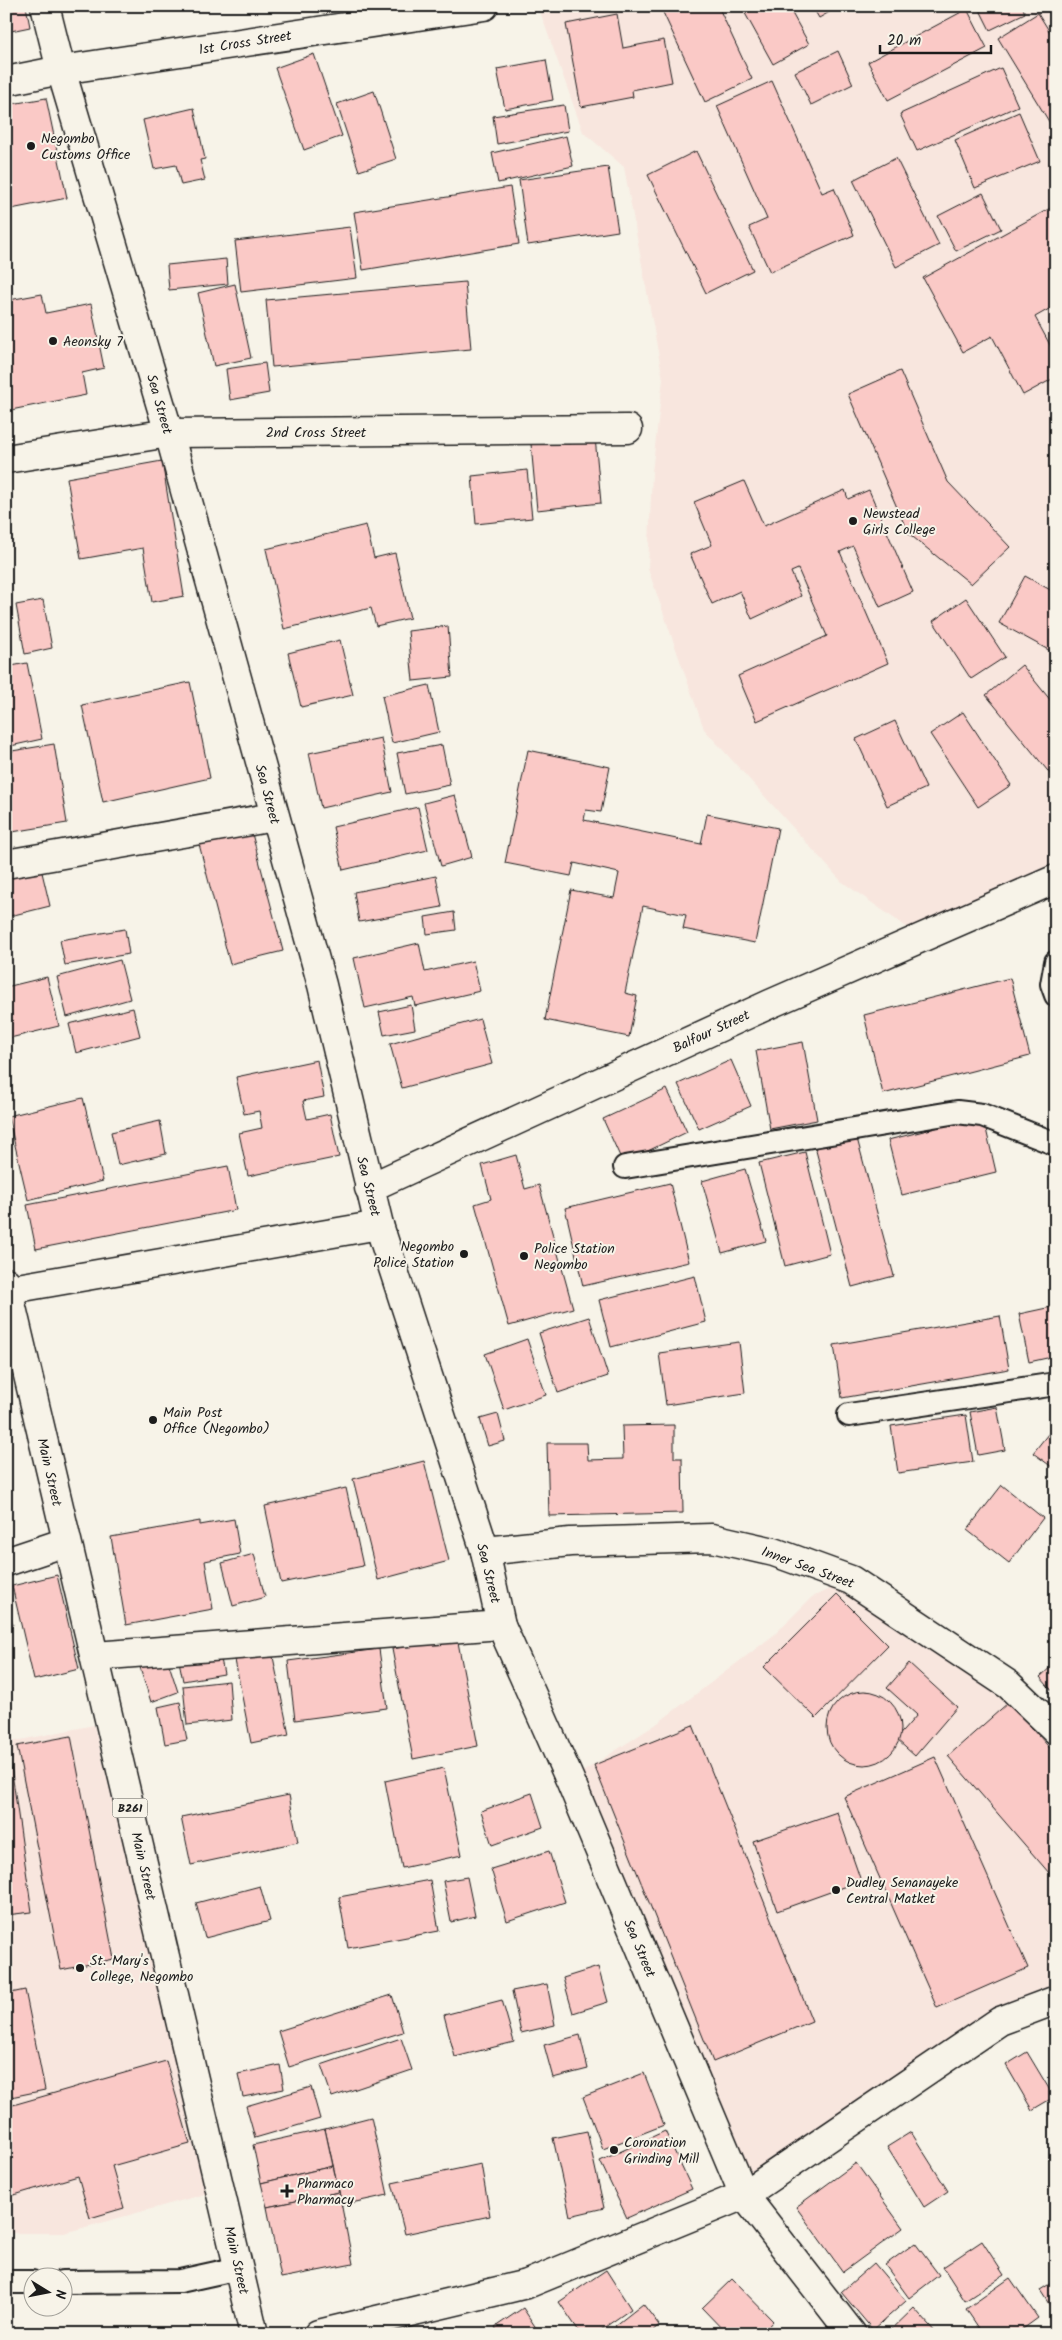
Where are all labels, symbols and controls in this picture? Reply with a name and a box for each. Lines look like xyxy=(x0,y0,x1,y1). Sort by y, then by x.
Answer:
scale bar xyxy=(880,22,991,54)
street label: 1st Cross Street xyxy=(197,25,294,61)
text: 20 m xyxy=(887,29,921,53)
place label: Negombo Customs Office xyxy=(41,128,131,166)
marker: Negombo Customs Office xyxy=(25,140,37,152)
place label: Aeonsky 7 xyxy=(63,331,123,353)
marker: Aeonsky 7 xyxy=(47,335,59,347)
street label: Sea Street xyxy=(140,372,178,437)
street label: 2nd Cross Street xyxy=(266,422,367,444)
place label: Newstead Girls College xyxy=(863,503,936,541)
marker: Newstead Girls College xyxy=(847,515,859,527)
street label: Sea Street xyxy=(248,762,286,827)
street label: Balfour Street xyxy=(669,1004,754,1059)
street label: Sea Street xyxy=(350,1154,386,1219)
place label: Negombo Police Station xyxy=(373,1236,454,1274)
place label: Police Station Negombo xyxy=(534,1238,615,1276)
marker: Negombo Police Station xyxy=(458,1248,470,1260)
marker: Police Station Negombo xyxy=(518,1250,530,1262)
place label: Main Post Office (Negombo) xyxy=(163,1402,270,1440)
marker: Main Post Office (Negombo) xyxy=(147,1414,159,1426)
street label: Main Street xyxy=(30,1436,68,1509)
street label: Sea Street xyxy=(470,1541,506,1606)
street label: Inner Sea Street xyxy=(758,1541,858,1595)
road number: B261 xyxy=(112,1799,148,1818)
street label: Main Street xyxy=(124,1830,162,1903)
place label: Dudley Senanayeke Central Matket xyxy=(846,1872,959,1910)
marker: Dudley Senanayeke Central Matket xyxy=(830,1884,842,1896)
street label: Sea Street xyxy=(617,1916,661,1981)
place label: St. Mary's College, Negombo xyxy=(90,1950,193,1988)
marker: St. Mary's College, Negombo xyxy=(74,1962,86,1974)
place label: Coronation Grinding Mill xyxy=(624,2132,700,2170)
marker: Coronation Grinding Mill xyxy=(608,2144,620,2156)
place label: Pharmaco Pharmacy xyxy=(297,2173,354,2211)
marker: Pharmaco Pharmacy xyxy=(281,2185,293,2197)
street label: Main Street xyxy=(217,2224,255,2297)
north arrow xyxy=(22,2268,72,2318)
text: N xyxy=(48,2288,71,2301)

